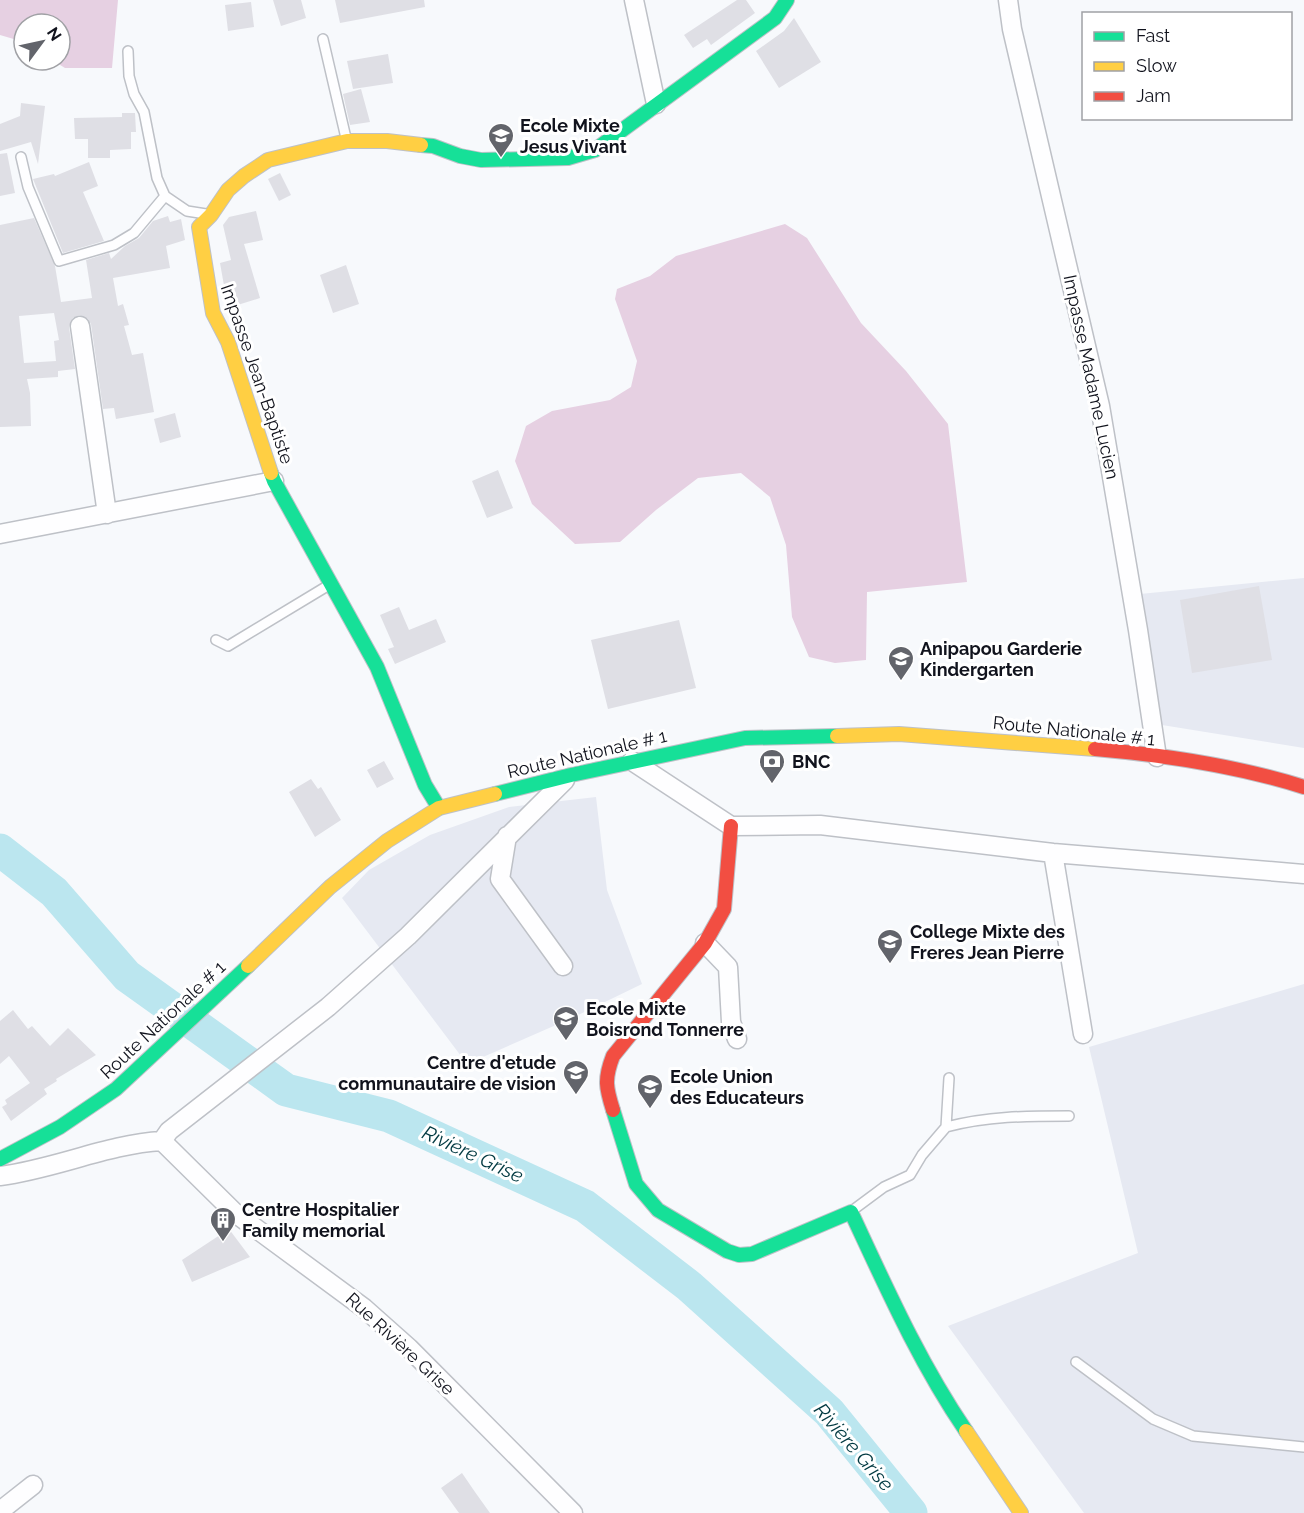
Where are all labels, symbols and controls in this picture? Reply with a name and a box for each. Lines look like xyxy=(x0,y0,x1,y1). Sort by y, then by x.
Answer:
north arrow xyxy=(12,12,72,72)
legend xyxy=(1082,12,1292,120)
text: N xyxy=(43,24,65,44)
text: Fast xyxy=(1136,25,1170,46)
text: Slow xyxy=(1136,55,1177,76)
text: Jam xyxy=(1136,85,1171,106)
place label: Ecole Mixte Jesus Vivant xyxy=(520,115,627,157)
school or university icon: Ecole Mixte Jesus Vivant xyxy=(486,121,516,159)
street label: Impasse Madame Lucien xyxy=(1060,273,1123,481)
street label: Impasse Jean-Baptiste xyxy=(217,281,298,467)
place label: Anipapou Garderie Kindergarten xyxy=(920,638,1082,680)
school or university icon: Anipapou Garderie Kindergarten xyxy=(886,644,916,682)
street label: Route Nationale # 1 xyxy=(992,712,1156,749)
street label: Route Nationale # 1 xyxy=(505,725,669,782)
bank icon: BNC xyxy=(757,747,787,785)
place label: BNC xyxy=(792,751,830,772)
place label: College Mixte des Freres Jean Pierre xyxy=(910,921,1065,963)
school or university icon: College Mixte des Freres Jean Pierre xyxy=(875,927,905,965)
street label: Route Nationale # 1 xyxy=(96,956,230,1083)
place label: Ecole Mixte Boisrond Tonnerre xyxy=(586,998,744,1040)
school or university icon: Ecole Mixte Boisrond Tonnerre xyxy=(551,1004,581,1042)
place label: Centre d'etude communautaire de vision xyxy=(338,1052,556,1094)
school or university icon: Centre d'etude communautaire de vision xyxy=(561,1058,591,1096)
place label: Ecole Union des Educateurs xyxy=(670,1066,804,1108)
school or university icon: Ecole Union des Educateurs xyxy=(635,1072,665,1110)
water label: Rivière Grise xyxy=(419,1120,528,1188)
place label: Centre Hospitalier Family memorial xyxy=(242,1199,399,1241)
building icon: Centre Hospitalier Family memorial xyxy=(208,1205,238,1243)
street label: Rue Rivière Grise xyxy=(342,1288,459,1400)
water label: Rivière Grise xyxy=(809,1398,899,1496)

